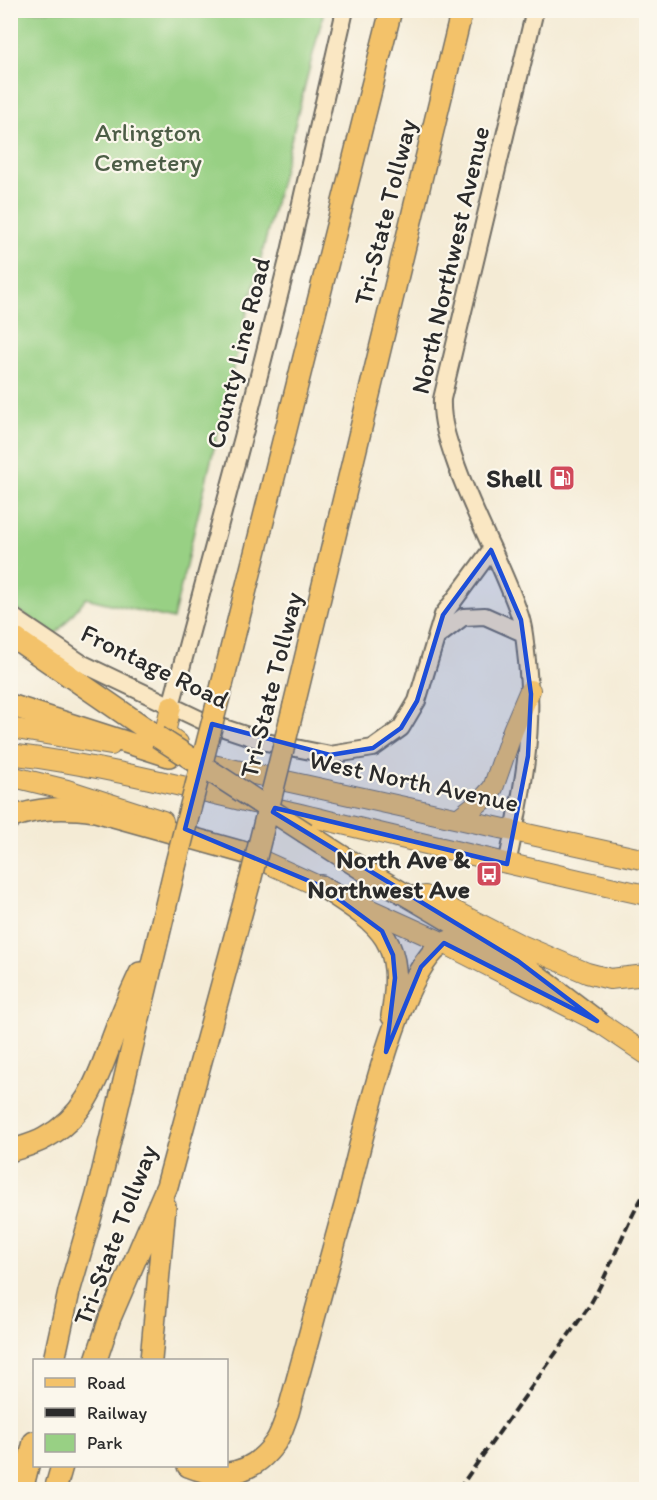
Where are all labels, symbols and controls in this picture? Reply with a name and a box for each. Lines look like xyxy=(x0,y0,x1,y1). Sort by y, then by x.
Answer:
park label: Arlington Cemetery xyxy=(94,116,202,178)
street label: Tri-State Tollway xyxy=(346,116,424,308)
street label: North Northwest Avenue xyxy=(404,123,496,397)
street label: County Line Road xyxy=(199,254,277,452)
place label: Shell xyxy=(486,462,543,494)
fuel station icon: Shell xyxy=(547,463,577,493)
street label: Tri-State Tollway xyxy=(232,589,310,781)
street label: Frontage Road xyxy=(76,616,234,716)
street label: West North Avenue xyxy=(306,743,522,819)
place label: North Ave & Northwest Ave xyxy=(307,843,470,905)
bus stop icon: North Ave & Northwest Ave xyxy=(474,859,504,889)
street label: Tri-State Tollway xyxy=(66,1140,164,1330)
legend xyxy=(33,1359,228,1467)
text: Road xyxy=(87,1372,126,1394)
text: Railway xyxy=(87,1402,148,1424)
text: Park xyxy=(87,1432,122,1454)

